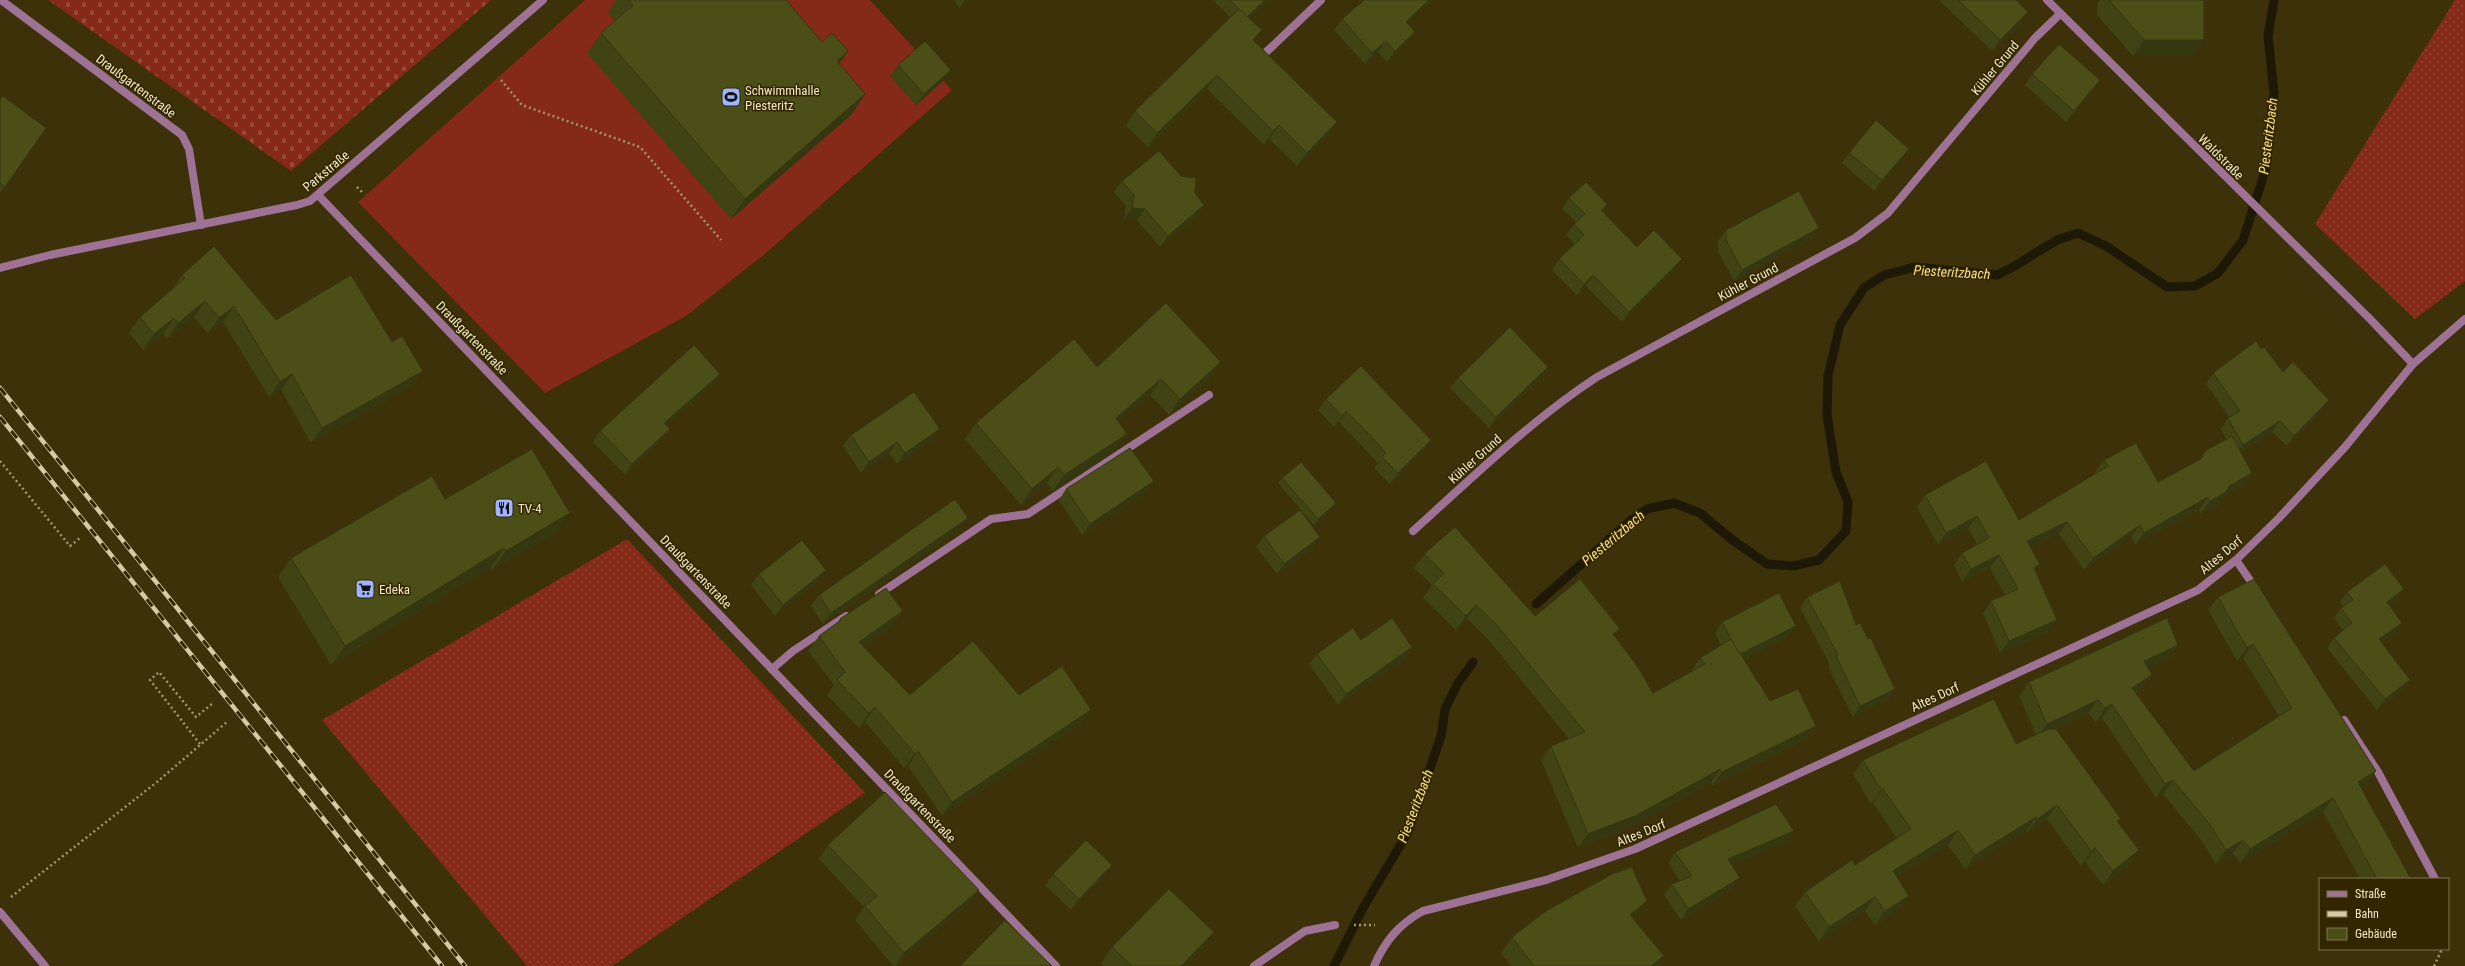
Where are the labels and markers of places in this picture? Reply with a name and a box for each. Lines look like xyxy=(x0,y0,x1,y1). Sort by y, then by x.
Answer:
place label: Schwimmhalle Piesteritz xyxy=(745,83,820,113)
sports icon: Schwimmhalle Piesteritz xyxy=(720,86,742,108)
restaurant icon: TV-4 xyxy=(493,497,515,519)
place label: TV-4 xyxy=(518,501,542,516)
supermarket icon: Edeka xyxy=(354,578,376,600)
place label: Edeka xyxy=(379,582,410,597)

